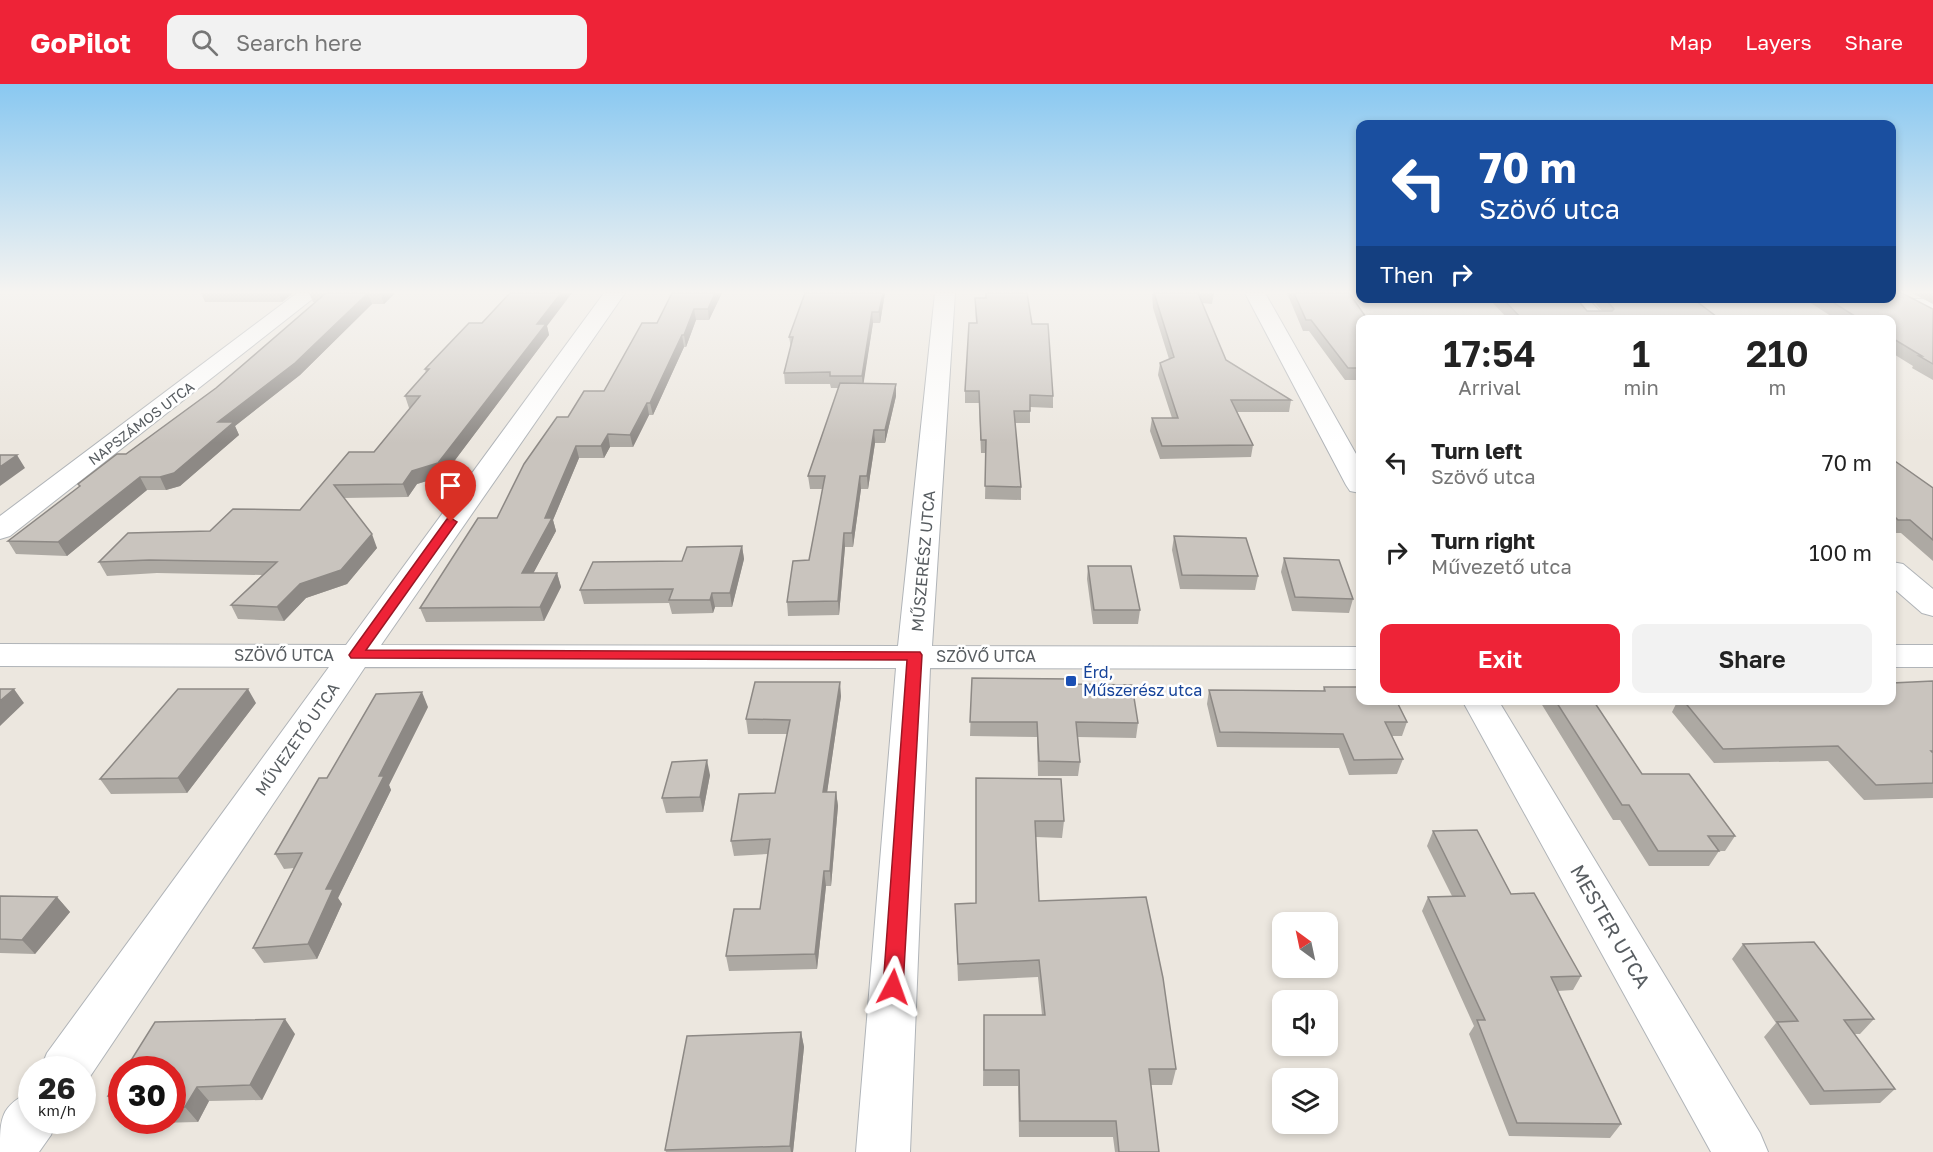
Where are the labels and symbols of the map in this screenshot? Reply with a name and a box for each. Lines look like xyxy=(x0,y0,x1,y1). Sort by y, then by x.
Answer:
street label: NAPSZÁMOS UTCA xyxy=(85,377,198,468)
pin xyxy=(425,460,476,522)
street label: MŰSZERÉSZ UTCA xyxy=(907,489,939,632)
street label: SZÖVŐ UTCA xyxy=(234,645,334,665)
street label: SZÖVŐ UTCA xyxy=(936,646,1036,666)
place label: Érd, Műszerész utca xyxy=(1083,662,1202,700)
marker: Érd, Műszerész utca xyxy=(1064,674,1078,688)
street label: MŰVEZETŐ UTCA xyxy=(251,678,344,799)
street label: MESTER UTCA xyxy=(1566,860,1656,992)
north arrow xyxy=(1272,912,1338,978)
position arrow xyxy=(861,955,925,1019)
speed limit sign: 30 xyxy=(108,1056,186,1134)

